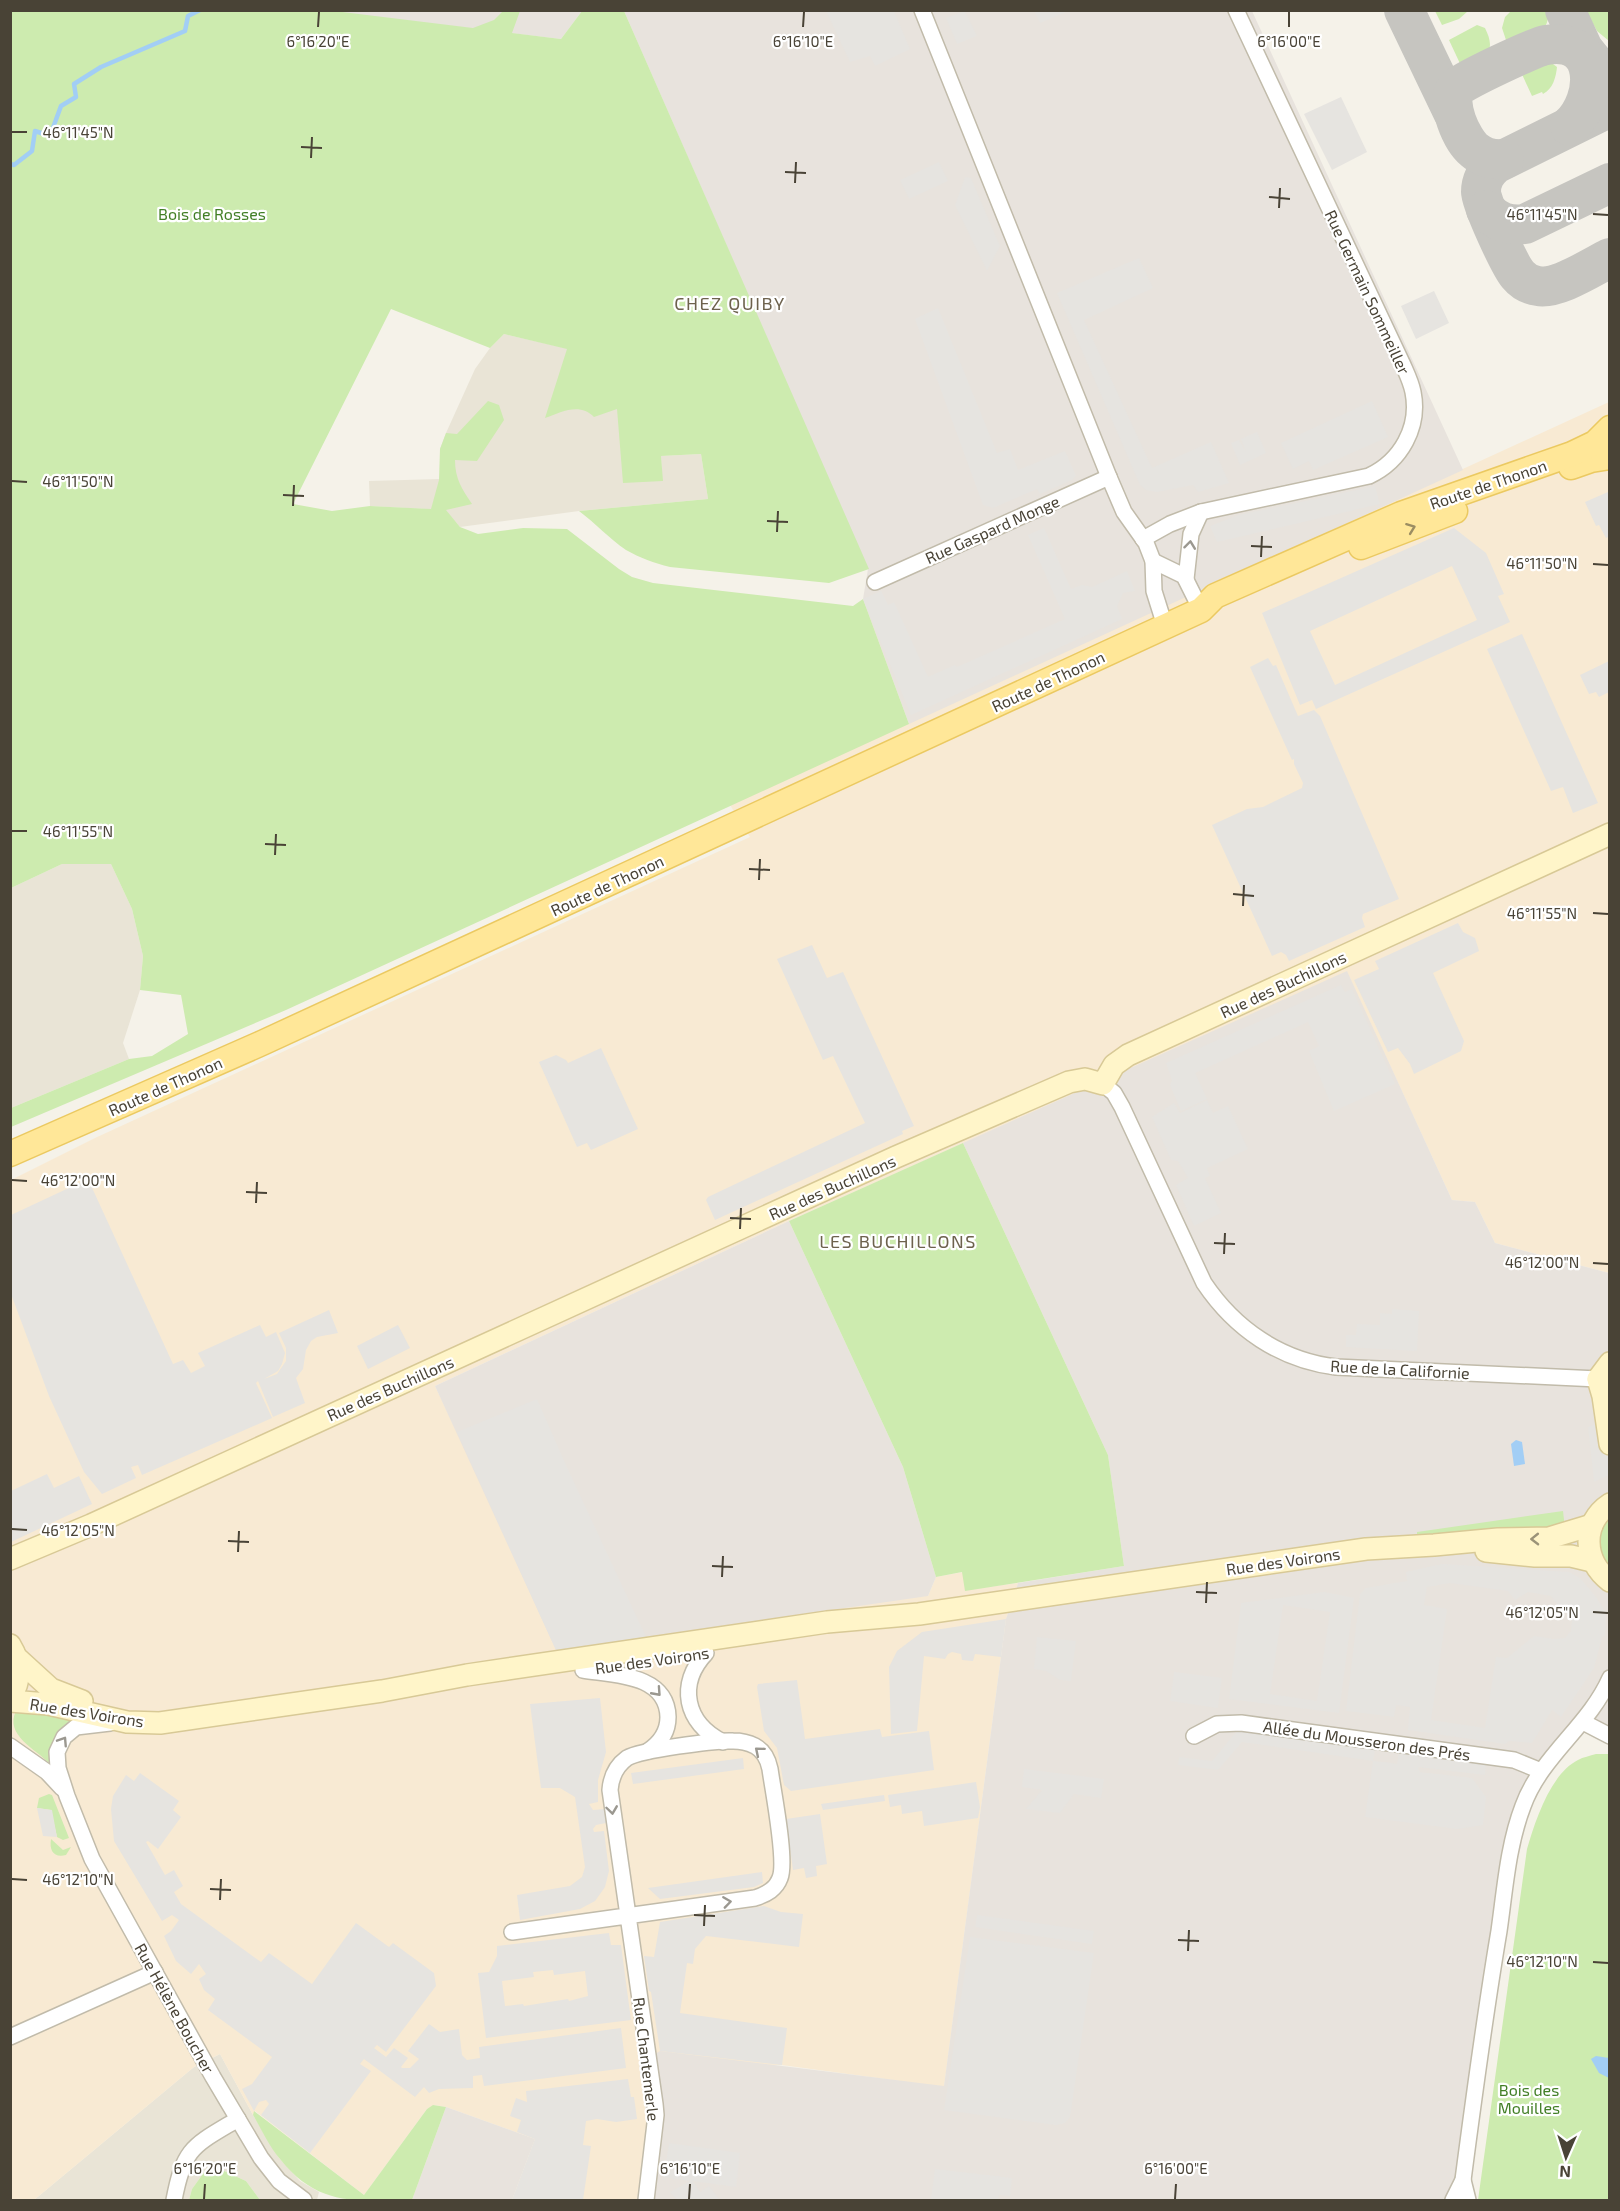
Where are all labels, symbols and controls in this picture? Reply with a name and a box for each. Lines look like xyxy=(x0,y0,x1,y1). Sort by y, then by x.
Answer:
text: 6°16'20"E xyxy=(287,32,349,50)
text: 6°16'10"E xyxy=(773,32,833,50)
text: 6°16'00"E xyxy=(1257,32,1321,50)
text: 46°11'45"N xyxy=(42,123,114,141)
park label: Bois de Rosses xyxy=(158,204,266,223)
text: 46°11'45"N xyxy=(1506,205,1578,223)
street label: Rue Germain Sommeiller xyxy=(1322,207,1415,378)
district label: CHEZ QUIBY xyxy=(674,292,786,314)
street label: Route de Thonon xyxy=(1427,455,1549,513)
text: 46°11'50"N xyxy=(42,472,114,490)
street label: Rue Gaspard Monge xyxy=(922,491,1062,567)
one-way arrow xyxy=(1405,523,1416,536)
one-way arrow xyxy=(1183,540,1196,549)
text: 46°11'50"N xyxy=(1506,554,1578,572)
street label: Route de Thonon xyxy=(988,646,1108,716)
text: 46°11'55"N xyxy=(43,822,113,840)
street label: Route de Thonon xyxy=(547,850,667,920)
text: 46°11'55"N xyxy=(1507,904,1577,922)
street label: Rue des Buchillons xyxy=(1217,946,1349,1022)
street label: Route de Thonon xyxy=(105,1052,225,1120)
street label: Rue des Buchillons xyxy=(766,1151,898,1223)
text: 46°12'00"N xyxy=(41,1171,115,1189)
district label: LES BUCHILLONS xyxy=(819,1230,977,1252)
text: 46°12'00"N xyxy=(1505,1253,1579,1271)
street label: Rue des Buchillons xyxy=(324,1352,456,1424)
street label: Rue de la Californie xyxy=(1330,1356,1470,1382)
text: 46°12'05"N xyxy=(41,1521,115,1539)
one-way arrow xyxy=(1531,1533,1540,1545)
street label: Rue des Voirons xyxy=(1225,1544,1341,1578)
text: 46°12'05"N xyxy=(1505,1603,1579,1621)
street label: Rue des Voirons xyxy=(594,1643,710,1677)
one-way arrow xyxy=(650,1686,661,1696)
street label: Rue des Voirons xyxy=(29,1694,145,1730)
street label: Allée du Mousseron des Prés xyxy=(1262,1716,1472,1764)
one-way arrow xyxy=(56,1736,67,1747)
one-way arrow xyxy=(755,1747,766,1758)
one-way arrow xyxy=(606,1806,618,1815)
text: 46°12'10"N xyxy=(42,1870,114,1888)
one-way arrow xyxy=(722,1897,731,1909)
street label: Rue Hélène Boucher xyxy=(131,1940,219,2077)
text: 46°12'10"N xyxy=(1506,1952,1578,1970)
street label: Rue Chantemerle xyxy=(630,1996,664,2122)
park label: Bois des Mouilles xyxy=(1498,2080,1560,2117)
north arrow xyxy=(1536,2127,1596,2187)
text: 6°16'20"E xyxy=(174,2159,236,2177)
text: 6°16'10"E xyxy=(660,2159,720,2177)
text: 6°16'00"E xyxy=(1144,2159,1208,2177)
text: N xyxy=(1559,2163,1571,2182)

